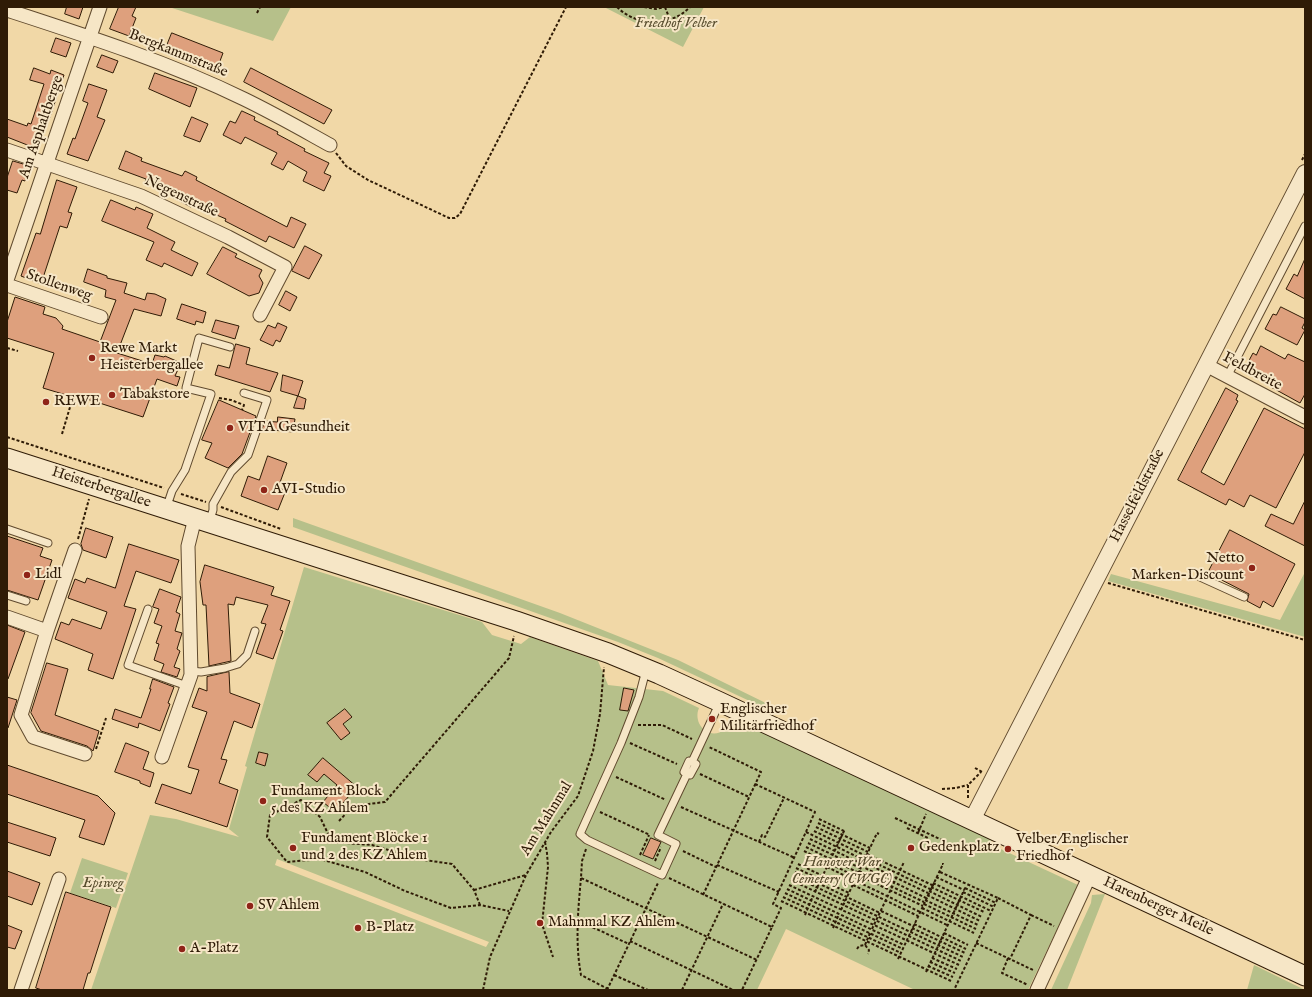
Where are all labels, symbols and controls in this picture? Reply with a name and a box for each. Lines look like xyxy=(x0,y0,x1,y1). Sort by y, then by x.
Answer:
park label: Friedhof Velber xyxy=(635,15,717,33)
street label: Bergkammstraße xyxy=(126,26,230,82)
street label: Am Asphaltberge xyxy=(16,73,68,181)
street label: Negenstraße xyxy=(141,172,221,222)
street label: Stollenweg xyxy=(24,266,94,306)
place label: Rewe Markt Heisterbergallee xyxy=(100,340,203,375)
street label: Feldbreite xyxy=(1219,349,1285,395)
marker: Rewe Markt Heisterbergallee xyxy=(87,353,97,363)
place label: Tabakstore xyxy=(120,386,190,404)
marker: Tabakstore xyxy=(107,390,117,400)
place label: REWE xyxy=(54,393,100,411)
marker: REWE xyxy=(41,397,51,407)
place label: VITA Gesundheit xyxy=(238,419,350,437)
marker: VITA Gesundheit xyxy=(225,423,235,433)
street label: Hasselfeldstraße xyxy=(1107,446,1169,546)
street label: Heisterbergallee xyxy=(49,463,153,513)
place label: AVI-Studio xyxy=(272,481,345,499)
marker: AVI-Studio xyxy=(259,485,269,495)
place label: Netto Marken-Discount xyxy=(1132,550,1244,585)
marker: Netto Marken-Discount xyxy=(1247,563,1257,573)
place label: Lidl xyxy=(35,566,62,584)
marker: Lidl xyxy=(22,570,32,580)
place label: Englischer Militärfriedhof xyxy=(720,701,815,736)
marker: Englischer Militärfriedhof xyxy=(707,714,717,724)
street label: Am Mahnmal xyxy=(517,779,577,859)
place label: Fundament Block 5 des KZ Ahlem xyxy=(271,783,382,818)
marker: Fundament Block 5 des KZ Ahlem xyxy=(258,796,268,806)
place label: Fundament Blöcke 1 und 2 des KZ Ahlem xyxy=(301,830,428,865)
place label: Velber/Englischer Friedhof xyxy=(1016,831,1128,866)
place label: Gedenkplatz xyxy=(919,839,999,857)
marker: Fundament Blöcke 1 und 2 des KZ Ahlem xyxy=(288,843,298,853)
marker: Gedenkplatz xyxy=(906,843,916,853)
marker: Velber/Englischer Friedhof xyxy=(1003,844,1013,854)
park label: Hanover War Cemetery (CWGC) xyxy=(792,854,892,889)
street label: Harenberger Meile xyxy=(1100,874,1216,940)
park label: Epiweg xyxy=(83,875,123,893)
place label: SV Ahlem xyxy=(258,897,319,915)
marker: SV Ahlem xyxy=(245,901,255,911)
place label: Mahnmal KZ Ahlem xyxy=(548,914,675,932)
marker: Mahnmal KZ Ahlem xyxy=(535,918,545,928)
place label: B-Platz xyxy=(366,919,414,937)
marker: B-Platz xyxy=(353,923,363,933)
place label: A-Platz xyxy=(190,940,238,958)
marker: A-Platz xyxy=(177,944,187,954)

